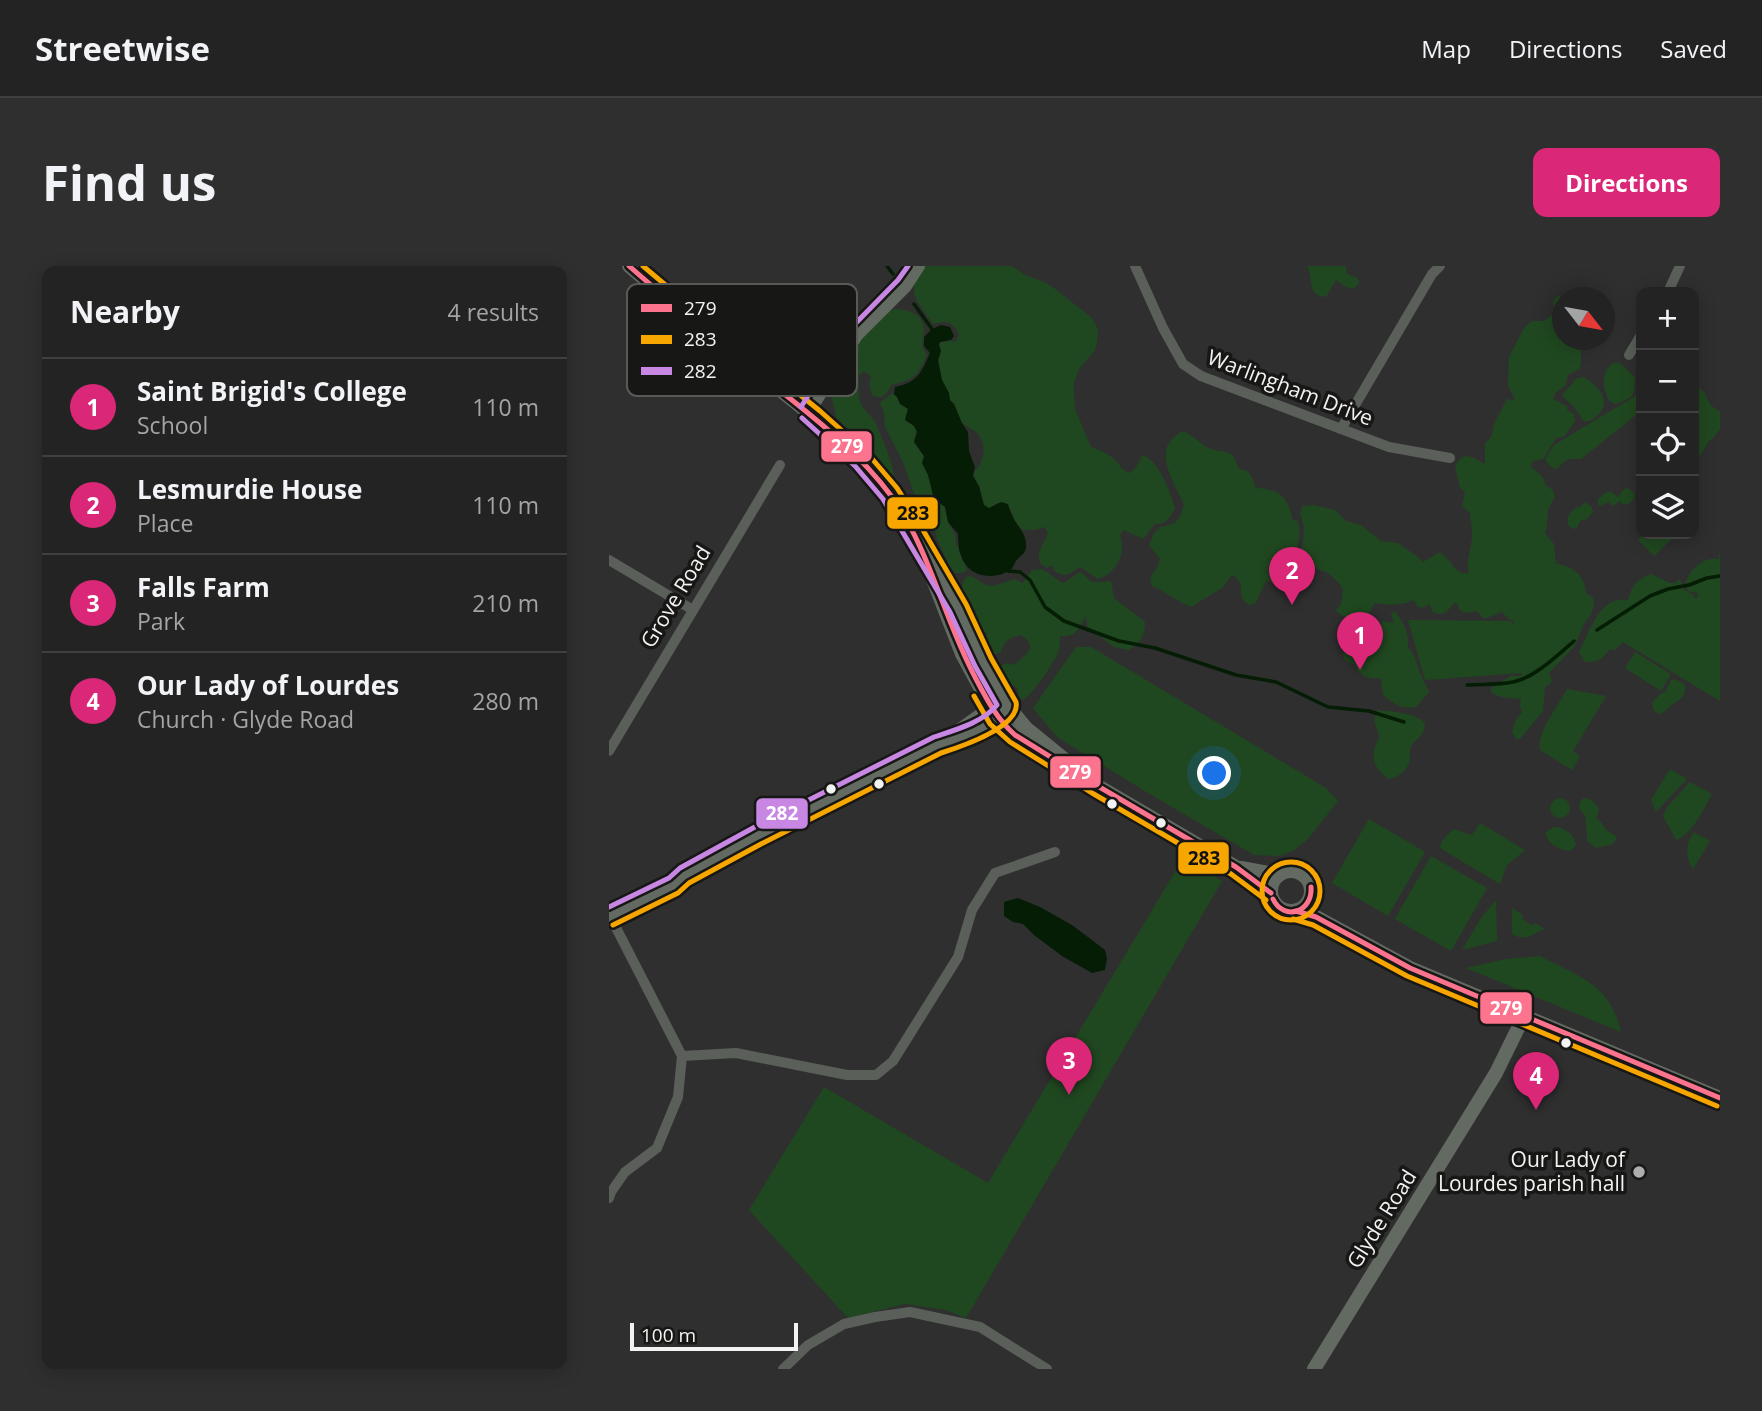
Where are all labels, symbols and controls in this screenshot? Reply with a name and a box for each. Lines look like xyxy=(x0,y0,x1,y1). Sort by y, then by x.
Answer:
text: Streetwise xyxy=(35,26,210,71)
text: Map xyxy=(1421,32,1471,65)
text: Directions xyxy=(1509,32,1622,65)
text: Saved xyxy=(1660,32,1727,65)
button: Directions xyxy=(1533,148,1720,217)
text: Find us xyxy=(42,149,216,215)
legend xyxy=(627,284,857,396)
north arrow xyxy=(1552,287,1615,350)
map controls xyxy=(1636,287,1699,539)
button: + xyxy=(1636,287,1699,350)
text: Nearby xyxy=(70,291,180,332)
text: 279 xyxy=(684,295,717,321)
text: 4 results xyxy=(448,296,539,328)
text: 283 xyxy=(684,326,717,352)
street label: Warlingham Drive xyxy=(1203,343,1377,432)
button: − xyxy=(1636,350,1699,413)
text: 282 xyxy=(684,358,717,384)
text: Saint Brigid's College xyxy=(137,373,407,409)
text: 1 xyxy=(86,391,100,423)
text: 110 m xyxy=(472,391,539,423)
text: School xyxy=(137,409,208,441)
button: locate xyxy=(1636,413,1699,476)
line badge: 279 xyxy=(820,430,873,463)
text: 279 xyxy=(831,433,863,459)
text: Lesmurdie House xyxy=(137,471,362,507)
button: layers xyxy=(1636,476,1699,539)
text: 2 xyxy=(86,489,100,521)
text: 110 m xyxy=(472,489,539,521)
line badge: 283 xyxy=(886,496,939,530)
text: 283 xyxy=(897,500,929,526)
text: Place xyxy=(137,507,193,539)
street label: Grove Road xyxy=(634,540,717,653)
pin: 2 xyxy=(1269,547,1315,605)
text: Falls Farm xyxy=(137,569,270,605)
text: 3 xyxy=(86,587,100,619)
text: 210 m xyxy=(472,587,539,619)
text: Park xyxy=(137,605,185,637)
pin: 1 xyxy=(1337,612,1383,670)
text: Our Lady of Lourdes xyxy=(137,667,399,703)
text: 4 xyxy=(86,685,100,717)
text: 280 m xyxy=(472,685,539,717)
text: Church · Glyde Road xyxy=(137,703,354,735)
line badge: 279 xyxy=(1049,755,1102,789)
your location xyxy=(1197,756,1231,790)
text: 279 xyxy=(1059,759,1091,785)
unlabelled marker xyxy=(872,777,886,791)
unlabelled marker xyxy=(824,782,838,796)
line badge: 282 xyxy=(755,797,809,830)
unlabelled marker xyxy=(1105,797,1119,811)
text: 282 xyxy=(766,800,798,826)
unlabelled marker xyxy=(1154,816,1168,830)
line badge: 283 xyxy=(1177,841,1230,875)
text: 283 xyxy=(1188,845,1220,871)
line badge: 279 xyxy=(1479,991,1533,1025)
text: 279 xyxy=(1490,995,1522,1021)
unlabelled marker xyxy=(1559,1036,1573,1050)
pin: 3 xyxy=(1046,1037,1092,1095)
pin: 4 xyxy=(1513,1052,1559,1110)
place label: Our Lady of Lourdes parish hall xyxy=(1438,1145,1627,1197)
street label: Glyde Road xyxy=(1340,1164,1423,1273)
marker: Our Lady of Lourdes parish hall xyxy=(1631,1164,1647,1180)
scale bar xyxy=(630,1320,798,1352)
text: 100 m xyxy=(641,1322,696,1348)

